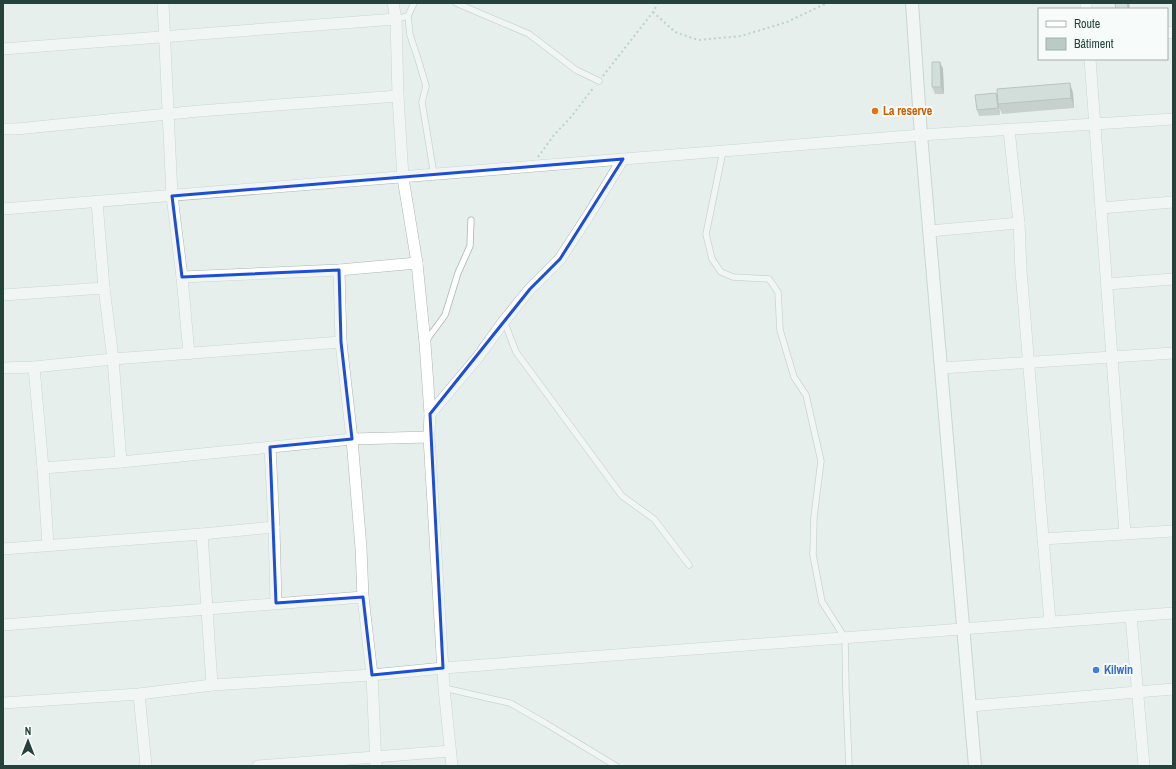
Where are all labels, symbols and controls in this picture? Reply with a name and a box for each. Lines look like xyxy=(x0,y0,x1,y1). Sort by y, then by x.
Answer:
legend xyxy=(1038,8,1168,60)
text: Route xyxy=(1074,16,1100,32)
text: Bâtiment xyxy=(1074,36,1114,52)
place label: La reserve xyxy=(883,103,933,119)
marker: La reserve xyxy=(870,106,880,116)
place label: Kilwin xyxy=(1104,662,1133,678)
marker: Kilwin xyxy=(1091,665,1101,675)
north arrow xyxy=(8,721,48,761)
text: N xyxy=(25,724,31,738)

